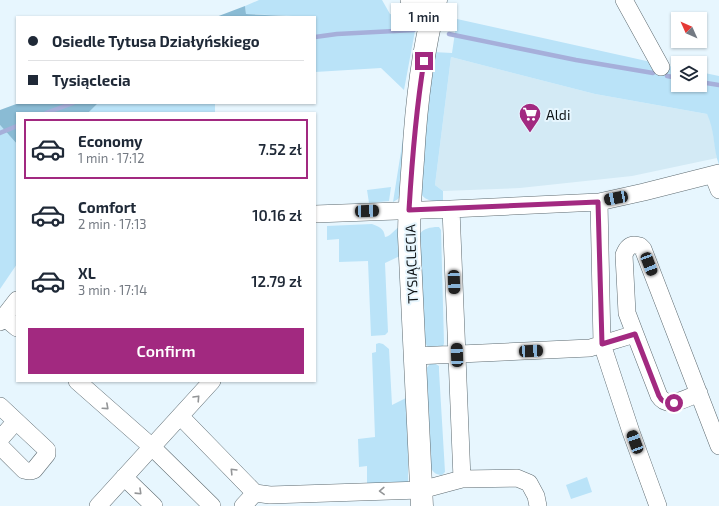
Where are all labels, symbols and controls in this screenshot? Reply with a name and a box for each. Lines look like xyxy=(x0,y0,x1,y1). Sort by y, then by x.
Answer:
callout: 1 min xyxy=(391,3,457,31)
text: 1 min xyxy=(409,9,439,25)
north arrow xyxy=(671,12,707,48)
map controls xyxy=(671,12,707,92)
text: Osiedle Tytusa Działyńskiego xyxy=(52,32,260,50)
route end xyxy=(415,52,433,70)
button: layers xyxy=(671,56,707,92)
text: Tysiąclecia xyxy=(52,71,131,89)
supermarket icon: Aldi xyxy=(517,101,543,134)
place label: Aldi xyxy=(546,106,570,123)
icon: car xyxy=(30,131,66,167)
text: Economy xyxy=(78,132,143,150)
text: 7.52 zł xyxy=(258,140,302,158)
text: 1 min · 17:12 xyxy=(78,150,144,166)
car xyxy=(603,190,629,206)
icon: car xyxy=(30,197,66,233)
text: Comfort xyxy=(78,198,136,216)
car xyxy=(355,205,379,217)
text: 10.16 zł xyxy=(252,206,302,224)
text: 2 min · 17:13 xyxy=(78,216,147,232)
street label: TYSIĄCLECIA xyxy=(401,224,421,304)
car xyxy=(639,251,659,277)
icon: car xyxy=(30,263,66,299)
text: XL xyxy=(78,264,96,282)
car xyxy=(448,270,460,294)
text: 12.79 zł xyxy=(251,272,302,290)
text: 3 min · 17:14 xyxy=(78,282,147,298)
button: Confirm xyxy=(28,328,304,374)
car xyxy=(451,343,463,367)
car xyxy=(519,344,543,358)
route start xyxy=(665,394,683,412)
one-way arrow xyxy=(192,395,199,403)
one-way arrow xyxy=(101,402,109,410)
car xyxy=(625,429,645,455)
one-way arrow xyxy=(231,468,238,476)
one-way arrow xyxy=(134,487,142,494)
one-way arrow xyxy=(379,487,385,495)

